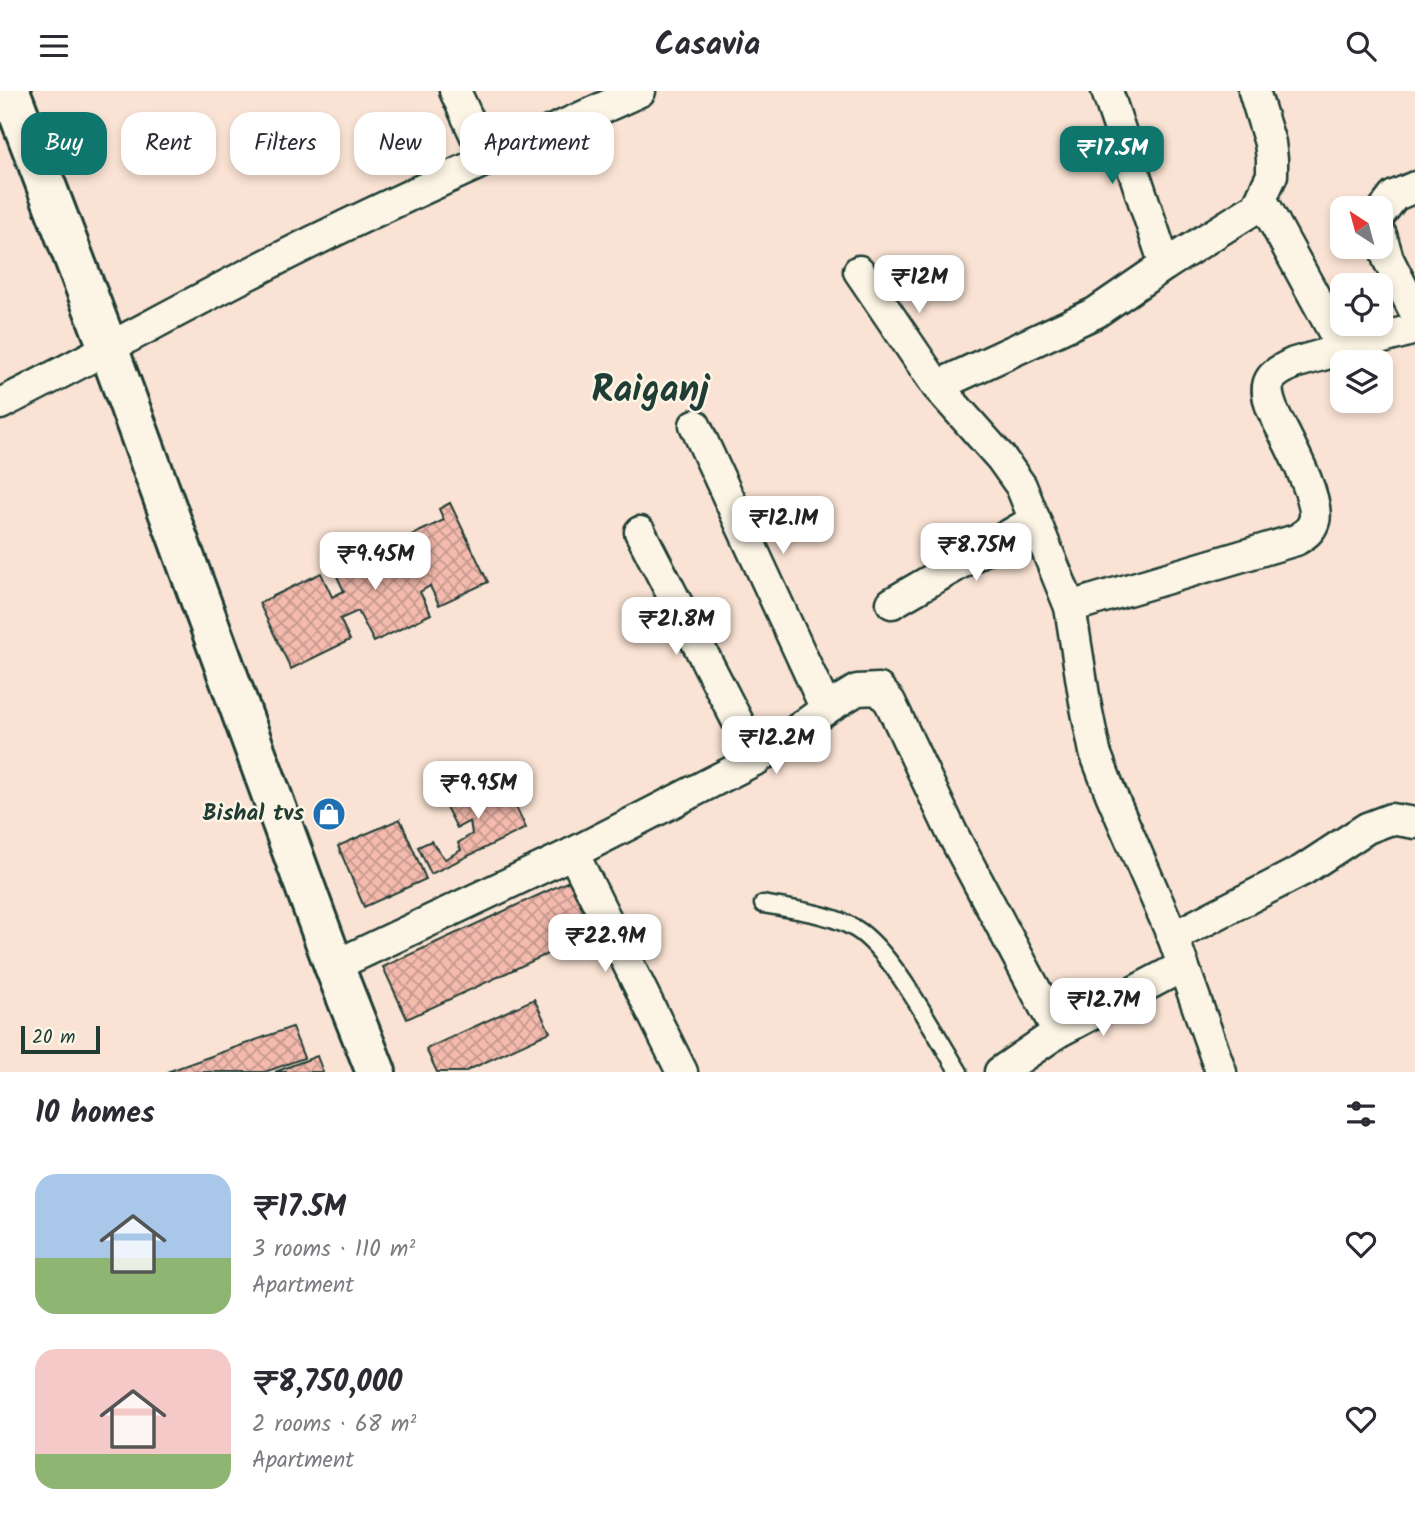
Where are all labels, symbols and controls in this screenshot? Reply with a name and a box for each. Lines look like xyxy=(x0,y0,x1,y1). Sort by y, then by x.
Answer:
text: Casavia xyxy=(655,20,760,71)
icon: menu xyxy=(35,27,73,65)
icon: search xyxy=(1342,27,1380,65)
chip: Buy xyxy=(21,112,107,175)
chip: Rent xyxy=(121,112,216,175)
chip: Filters xyxy=(230,112,340,175)
chip: New xyxy=(354,112,446,175)
chip: Apartment xyxy=(460,112,614,175)
pin: ₹17.5M xyxy=(1055,127,1169,186)
text: ₹17.5M xyxy=(1076,131,1148,167)
north arrow xyxy=(1330,196,1393,259)
map controls xyxy=(1330,196,1393,413)
pin: ₹12M xyxy=(878,255,960,315)
text: ₹12M xyxy=(890,260,948,296)
button: locate xyxy=(1330,273,1393,336)
button: layers xyxy=(1330,350,1393,413)
district label: Raiganj xyxy=(591,362,711,421)
pin: ₹12.1M xyxy=(726,497,840,556)
text: ₹12.1M xyxy=(748,501,818,537)
pin: ₹8.75M xyxy=(919,524,1033,583)
text: ₹8.75M xyxy=(937,528,1015,564)
pin: ₹9.45M xyxy=(318,533,432,592)
text: ₹9.45M xyxy=(336,537,414,573)
pin: ₹21.8M xyxy=(619,597,733,657)
text: ₹21.8M xyxy=(638,602,714,638)
pin: ₹12.2M xyxy=(719,717,833,776)
text: ₹12.2M xyxy=(738,721,814,757)
pin: ₹9.95M xyxy=(421,761,535,821)
text: ₹9.95M xyxy=(439,766,517,802)
shop icon: Bishal tvs xyxy=(310,795,348,833)
place label: Bishal tvs xyxy=(202,796,304,832)
pin: ₹22.9M xyxy=(548,915,662,974)
text: ₹22.9M xyxy=(564,919,646,955)
pin: ₹12.7M xyxy=(1046,979,1160,1038)
text: ₹12.7M xyxy=(1066,983,1140,1019)
scale bar xyxy=(21,1023,100,1055)
text: 20 m xyxy=(32,1023,75,1053)
text: 10 homes xyxy=(35,1090,155,1138)
icon: filters xyxy=(1342,1095,1380,1133)
text: ₹17.5M xyxy=(252,1184,346,1232)
icon: home xyxy=(91,1202,175,1286)
icon: heart xyxy=(1342,1225,1380,1263)
text: 3 rooms · 110 m² xyxy=(252,1232,415,1268)
text: Apartment xyxy=(252,1268,354,1304)
text: ₹8,750,000 xyxy=(252,1359,402,1407)
icon: home xyxy=(91,1377,175,1461)
icon: heart xyxy=(1342,1400,1380,1438)
text: 2 rooms · 68 m² xyxy=(252,1407,416,1443)
text: Apartment xyxy=(252,1443,354,1479)

